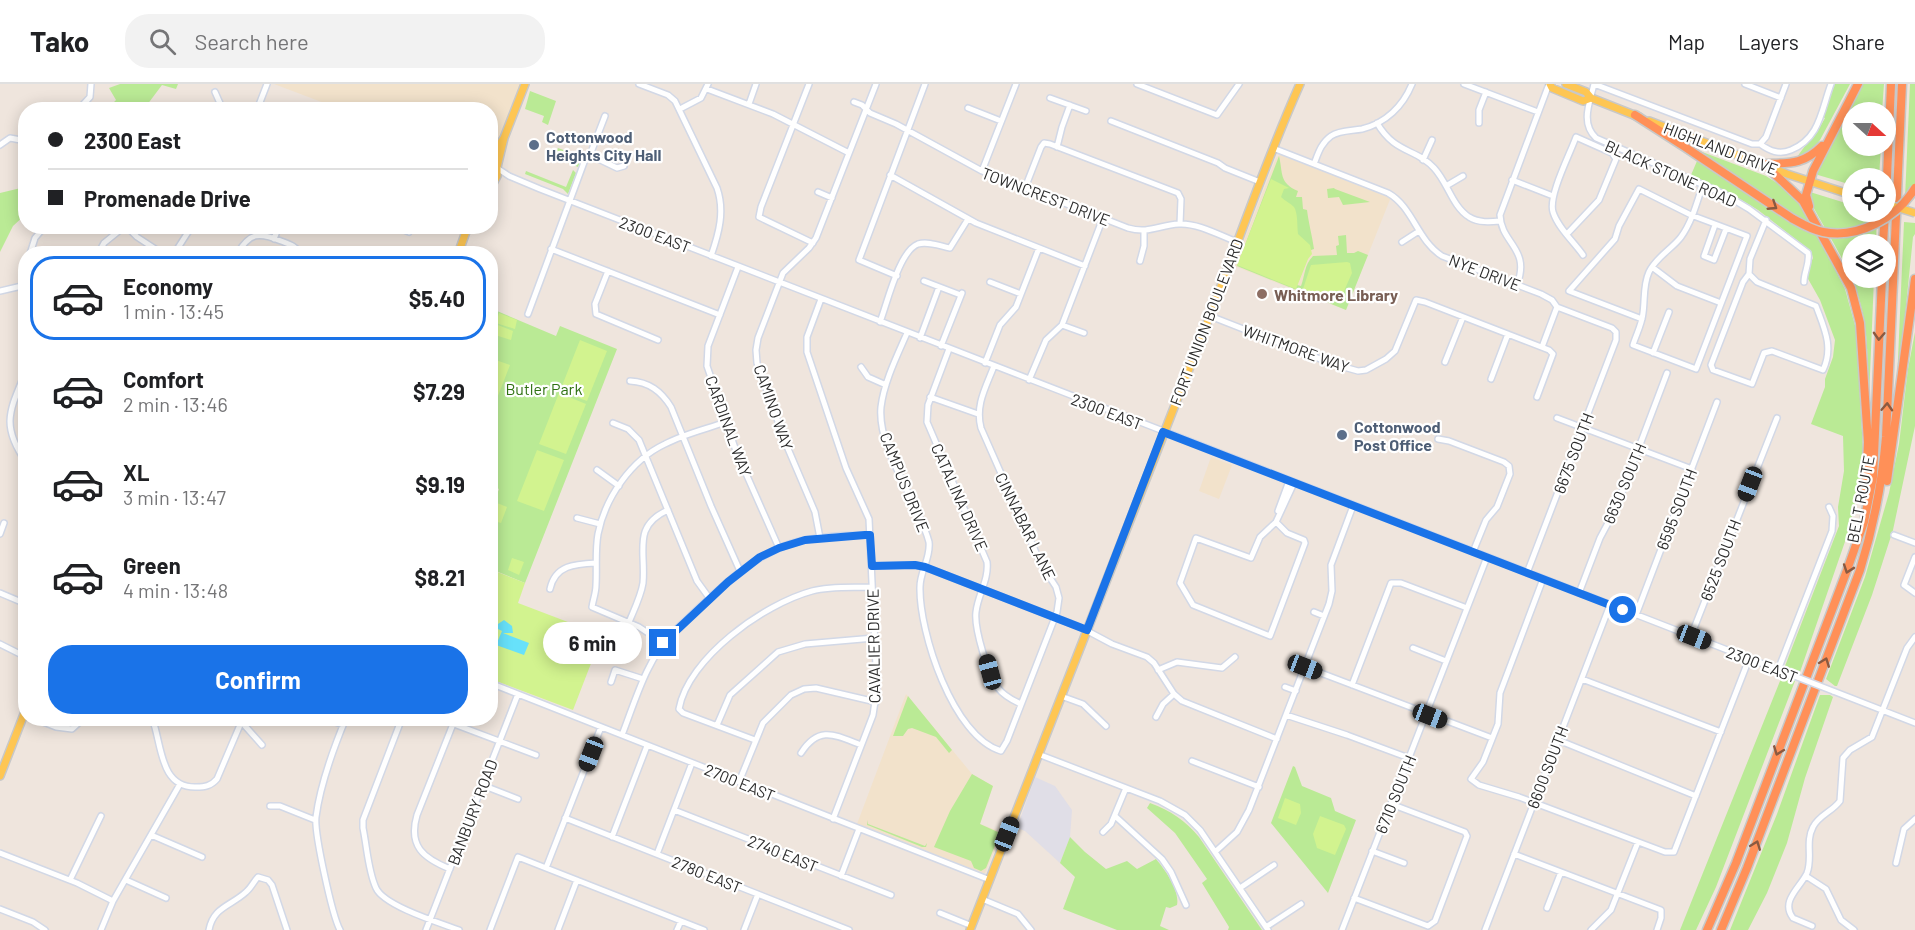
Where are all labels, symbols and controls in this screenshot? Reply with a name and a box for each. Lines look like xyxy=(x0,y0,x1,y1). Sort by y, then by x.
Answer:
search box xyxy=(125,14,545,68)
text: Tako xyxy=(30,24,89,58)
icon: search xyxy=(146,25,179,58)
text: Search here xyxy=(194,28,309,54)
text: Map xyxy=(1668,29,1705,54)
text: Layers xyxy=(1738,29,1799,54)
text: Share xyxy=(1832,29,1885,54)
north arrow xyxy=(1842,102,1896,156)
map controls xyxy=(1842,102,1896,288)
street label: HIGHLAND DRIVE xyxy=(1661,117,1781,179)
text: 2300 East xyxy=(84,127,181,153)
place label: Cottonwood Heights City Hall xyxy=(546,127,661,164)
street label: BLACK STONE ROAD xyxy=(1602,135,1740,211)
marker: Cottonwood Heights City Hall xyxy=(527,138,541,152)
street label: TOWNCREST DRIVE xyxy=(979,163,1113,229)
button: locate xyxy=(1842,168,1896,222)
text: Promenade Drive xyxy=(84,185,251,211)
one-way arrow xyxy=(1766,199,1777,210)
street label: 2300 EAST xyxy=(617,212,693,256)
button: layers xyxy=(1842,234,1896,288)
street label: FORT UNION BOULEVARD xyxy=(1165,236,1247,408)
street label: NYE DRIVE xyxy=(1446,250,1524,294)
icon: car xyxy=(51,271,105,325)
text: Economy xyxy=(123,273,213,299)
text: $5.40 xyxy=(409,285,465,311)
place label: Whitmore Library xyxy=(1274,285,1398,304)
marker: Whitmore Library xyxy=(1255,287,1269,301)
text: 1 min · 13:45 xyxy=(123,299,224,323)
street label: WHITMORE WAY xyxy=(1240,320,1352,376)
one-way arrow xyxy=(1873,331,1886,340)
street label: CAMINO WAY xyxy=(751,362,797,452)
icon: car xyxy=(51,364,105,418)
text: Comfort xyxy=(123,366,204,392)
street label: CARDINAL WAY xyxy=(702,373,756,479)
text: $7.29 xyxy=(413,378,465,404)
park label: Butler Park xyxy=(506,379,582,398)
street label: 2300 EAST xyxy=(1069,389,1145,433)
text: 2 min · 13:46 xyxy=(123,392,228,416)
one-way arrow xyxy=(1881,403,1894,412)
street label: 6675 SOUTH xyxy=(1549,410,1597,496)
place label: Cottonwood Post Office xyxy=(1354,417,1441,454)
marker: Cottonwood Post Office xyxy=(1335,428,1349,442)
street label: CAMPUS DRIVE xyxy=(876,429,934,535)
street label: CATALINA DRIVE xyxy=(928,440,992,554)
street label: 6630 SOUTH xyxy=(1598,440,1650,526)
street label: BELT ROUTE xyxy=(1842,454,1878,544)
icon: car xyxy=(51,457,105,511)
text: XL xyxy=(123,459,149,485)
car xyxy=(1735,464,1765,504)
street label: 6595 SOUTH xyxy=(1652,466,1700,552)
street label: CINNABAR LANE xyxy=(992,469,1060,583)
text: $9.19 xyxy=(415,471,465,497)
text: 3 min · 13:47 xyxy=(123,485,226,509)
street label: 6525 SOUTH xyxy=(1696,517,1744,603)
icon: car xyxy=(51,550,105,604)
text: Green xyxy=(123,552,181,578)
one-way arrow xyxy=(1842,563,1855,574)
text: $8.21 xyxy=(415,564,465,590)
text: 4 min · 13:48 xyxy=(123,578,228,602)
street label: CAVALIER DRIVE xyxy=(862,588,884,704)
route start xyxy=(1609,596,1636,623)
callout: 6 min xyxy=(543,622,642,664)
car xyxy=(1674,622,1714,652)
route end xyxy=(649,629,676,656)
text: 6 min xyxy=(569,631,616,655)
street label: 2300 EAST xyxy=(1724,642,1800,686)
button: Confirm xyxy=(48,645,468,714)
car xyxy=(977,652,1003,692)
car xyxy=(1285,652,1325,682)
one-way arrow xyxy=(1818,658,1830,669)
car xyxy=(1410,701,1450,731)
street label: 6600 SOUTH xyxy=(1523,723,1571,811)
car xyxy=(576,734,606,774)
one-way arrow xyxy=(1773,746,1786,756)
street label: 6710 SOUTH xyxy=(1371,752,1419,836)
street label: BANBURY ROAD xyxy=(443,757,501,867)
street label: 2700 EAST xyxy=(702,759,778,805)
car xyxy=(992,814,1022,854)
street label: 2740 EAST xyxy=(745,830,821,876)
one-way arrow xyxy=(1749,840,1762,851)
street label: 2780 EAST xyxy=(669,851,745,897)

